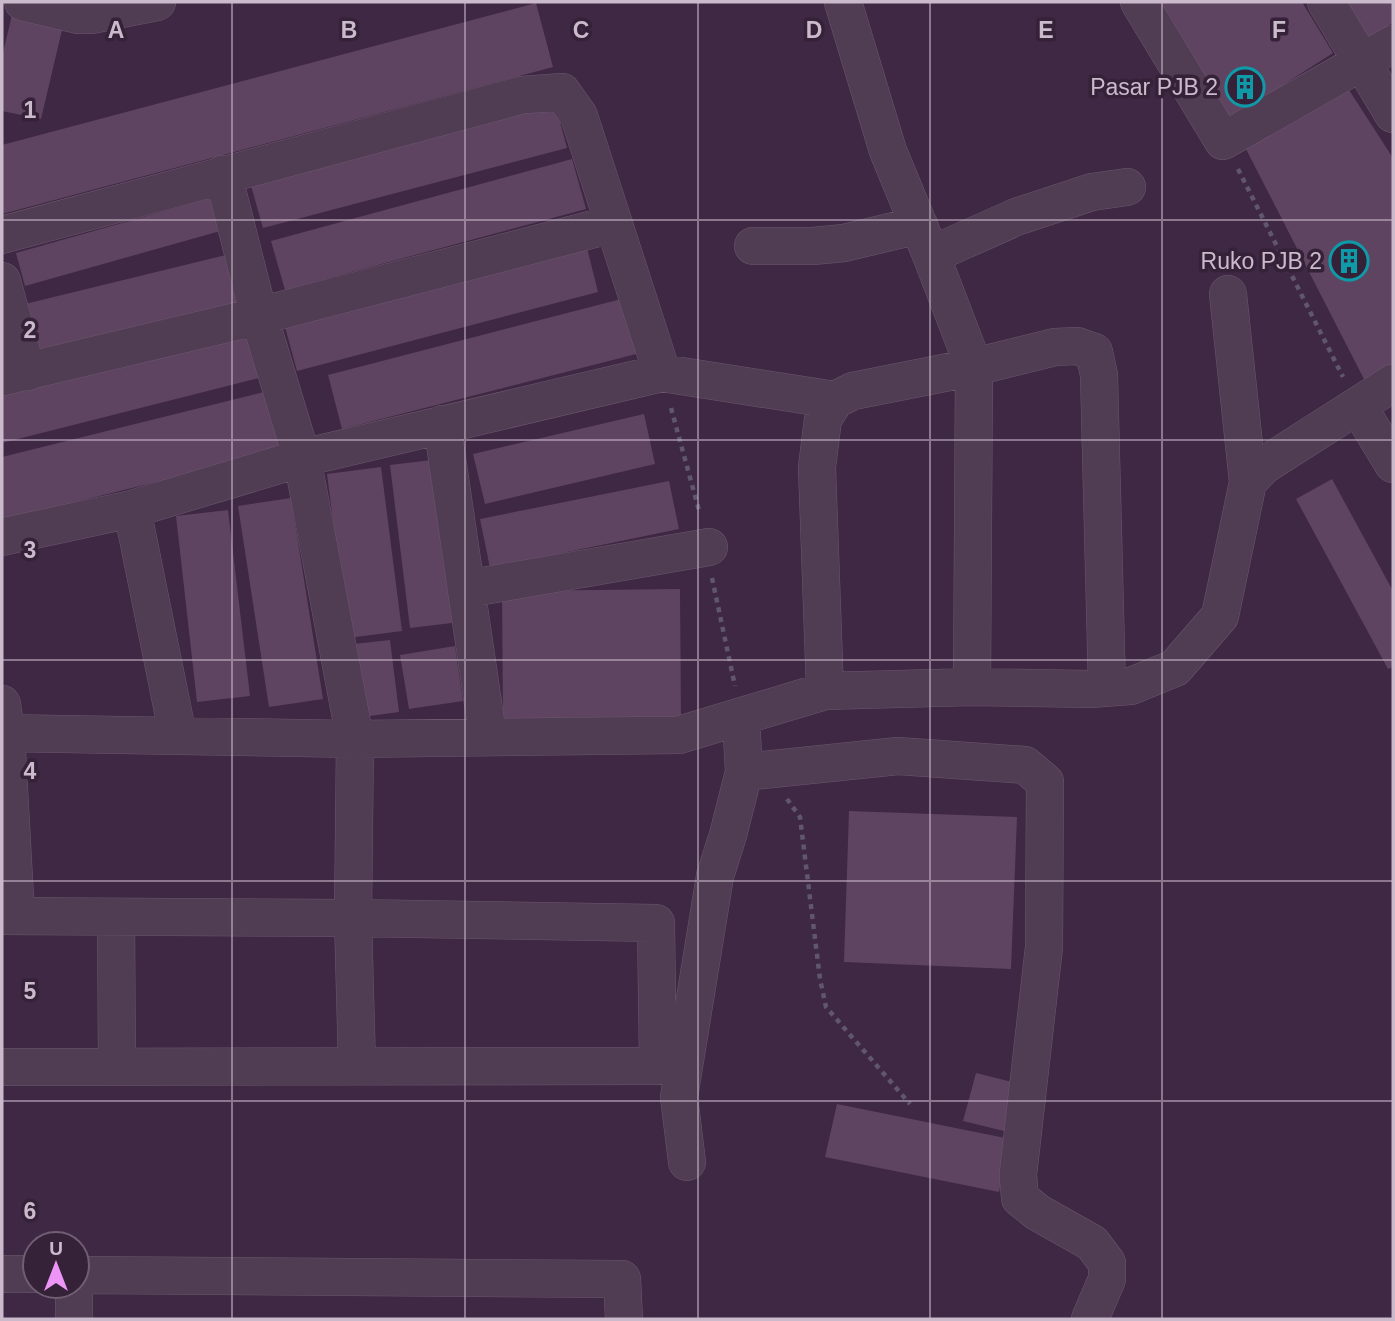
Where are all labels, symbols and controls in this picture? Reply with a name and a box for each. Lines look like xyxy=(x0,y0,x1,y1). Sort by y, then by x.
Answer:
text: A xyxy=(108,17,124,43)
text: B xyxy=(341,17,357,43)
text: C xyxy=(573,17,589,43)
text: D xyxy=(806,17,822,43)
text: E xyxy=(1038,17,1054,43)
text: F xyxy=(1272,17,1286,43)
building icon: Pasar PJB 2 xyxy=(1224,66,1266,108)
place label: Pasar PJB 2 xyxy=(1090,74,1218,100)
text: 1 xyxy=(24,97,37,123)
building icon: Ruko PJB 2 xyxy=(1328,240,1370,282)
place label: Ruko PJB 2 xyxy=(1201,248,1322,274)
text: 2 xyxy=(24,317,36,343)
text: 3 xyxy=(24,537,36,563)
text: 4 xyxy=(24,758,37,784)
text: 5 xyxy=(24,978,37,1004)
text: 6 xyxy=(24,1198,36,1224)
north arrow xyxy=(21,1230,91,1300)
text: U xyxy=(49,1238,63,1259)

